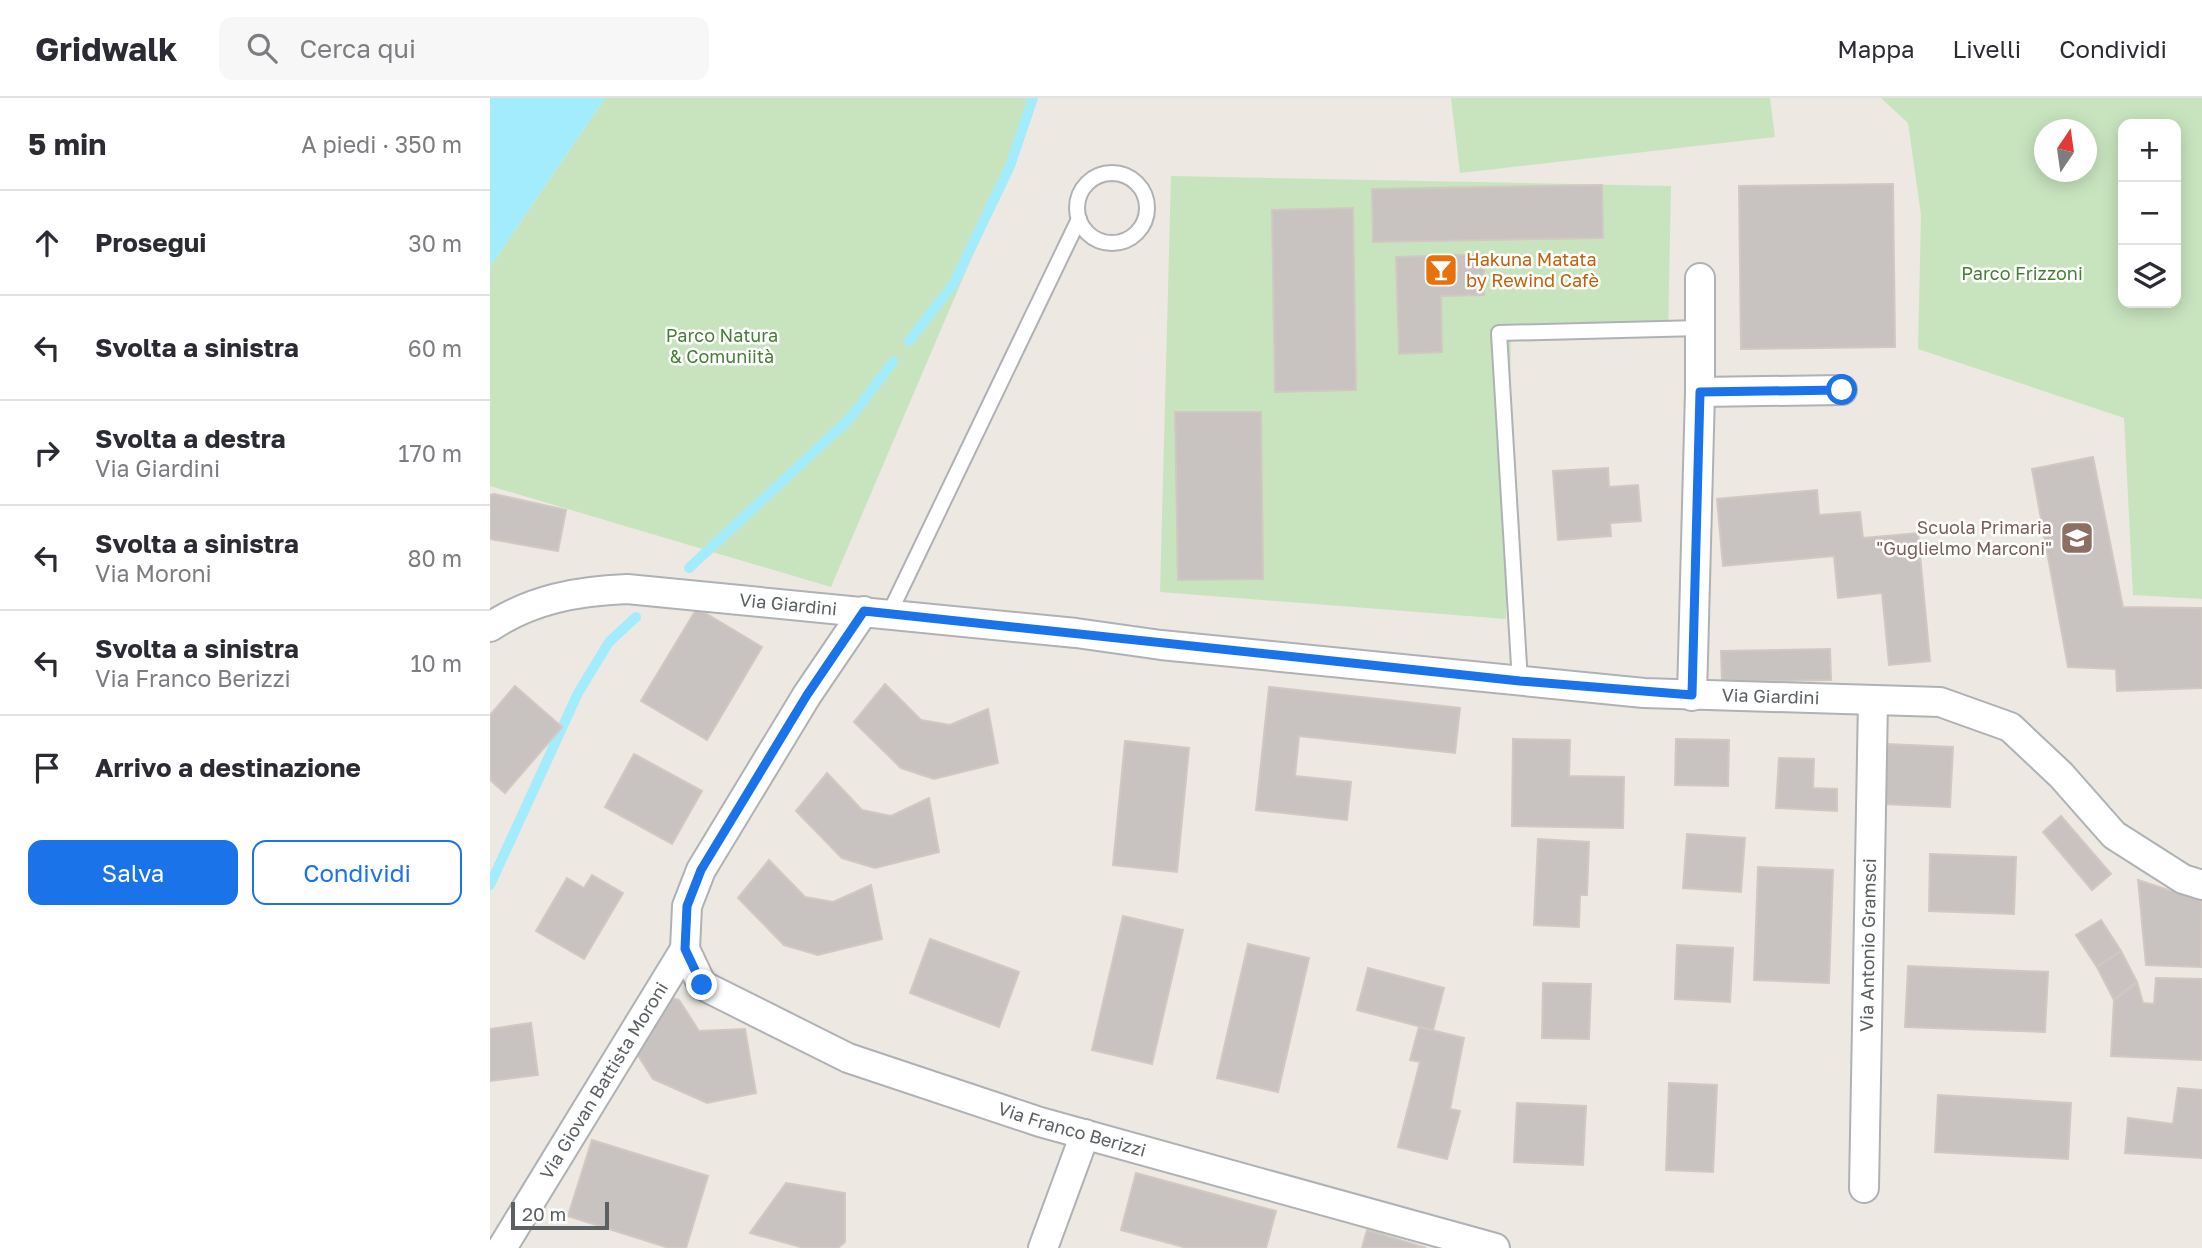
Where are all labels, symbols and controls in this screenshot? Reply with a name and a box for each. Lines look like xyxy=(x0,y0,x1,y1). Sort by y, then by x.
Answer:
search box xyxy=(219,17,709,80)
text: Gridwalk xyxy=(35,29,177,68)
icon: search xyxy=(243,29,281,67)
text: Cerca qui xyxy=(299,33,416,64)
text: Mappa xyxy=(1837,34,1914,63)
text: Livelli xyxy=(1952,34,2021,63)
text: Condividi xyxy=(2059,34,2167,63)
north arrow xyxy=(2034,119,2097,182)
map controls xyxy=(2118,119,2181,308)
button: + xyxy=(2118,119,2181,182)
text: 5 min xyxy=(28,126,106,162)
text: A piedi · 350 m xyxy=(301,130,462,158)
button: − xyxy=(2118,182,2181,245)
icon: ahead xyxy=(28,224,66,262)
text: Prosegui xyxy=(95,227,206,258)
text: 30 m xyxy=(408,229,462,257)
button: layers xyxy=(2118,245,2181,308)
place label: Hakuna Matata by Rewind Cafè xyxy=(1466,248,1599,291)
bar icon: Hakuna Matata by Rewind Cafè xyxy=(1422,251,1460,289)
park label: Parco Frizzoni xyxy=(1961,262,2083,284)
park label: Parco Natura & Comuniità xyxy=(666,324,778,367)
icon: left xyxy=(28,329,66,367)
text: Svolta a sinistra xyxy=(95,332,299,363)
text: 60 m xyxy=(408,334,462,362)
route start xyxy=(1826,374,1857,405)
text: Svolta a destra xyxy=(95,423,286,454)
icon: right xyxy=(28,434,66,472)
text: 170 m xyxy=(398,439,462,467)
text: Via Giardini xyxy=(95,454,220,482)
place label: Scuola Primaria "Guglielmo Marconi" xyxy=(1876,516,2052,559)
school or university icon: Scuola Primaria "Guglielmo Marconi" xyxy=(2058,519,2096,557)
text: Svolta a sinistra xyxy=(95,528,299,559)
icon: left xyxy=(28,539,66,577)
text: 80 m xyxy=(408,544,462,572)
text: Via Moroni xyxy=(95,559,212,587)
street label: Via Giardini xyxy=(738,588,838,620)
text: Svolta a sinistra xyxy=(95,633,299,664)
icon: left xyxy=(28,644,66,682)
text: 10 m xyxy=(410,649,462,677)
text: Via Franco Berizzi xyxy=(95,664,291,692)
street label: Via Giardini xyxy=(1721,683,1820,708)
icon: arrive xyxy=(28,749,66,787)
text: Arrivo a destinazione xyxy=(95,752,361,783)
button: Salva xyxy=(28,840,238,905)
button: Condividi xyxy=(252,840,462,905)
street label: Via Antonio Gramsci xyxy=(1855,858,1880,1032)
route end xyxy=(686,969,717,1000)
street label: Via Giovan Battista Moroni xyxy=(535,978,672,1183)
street label: Via Franco Berizzi xyxy=(995,1097,1149,1161)
scale bar xyxy=(511,1199,609,1231)
text: 20 m xyxy=(522,1202,566,1225)

